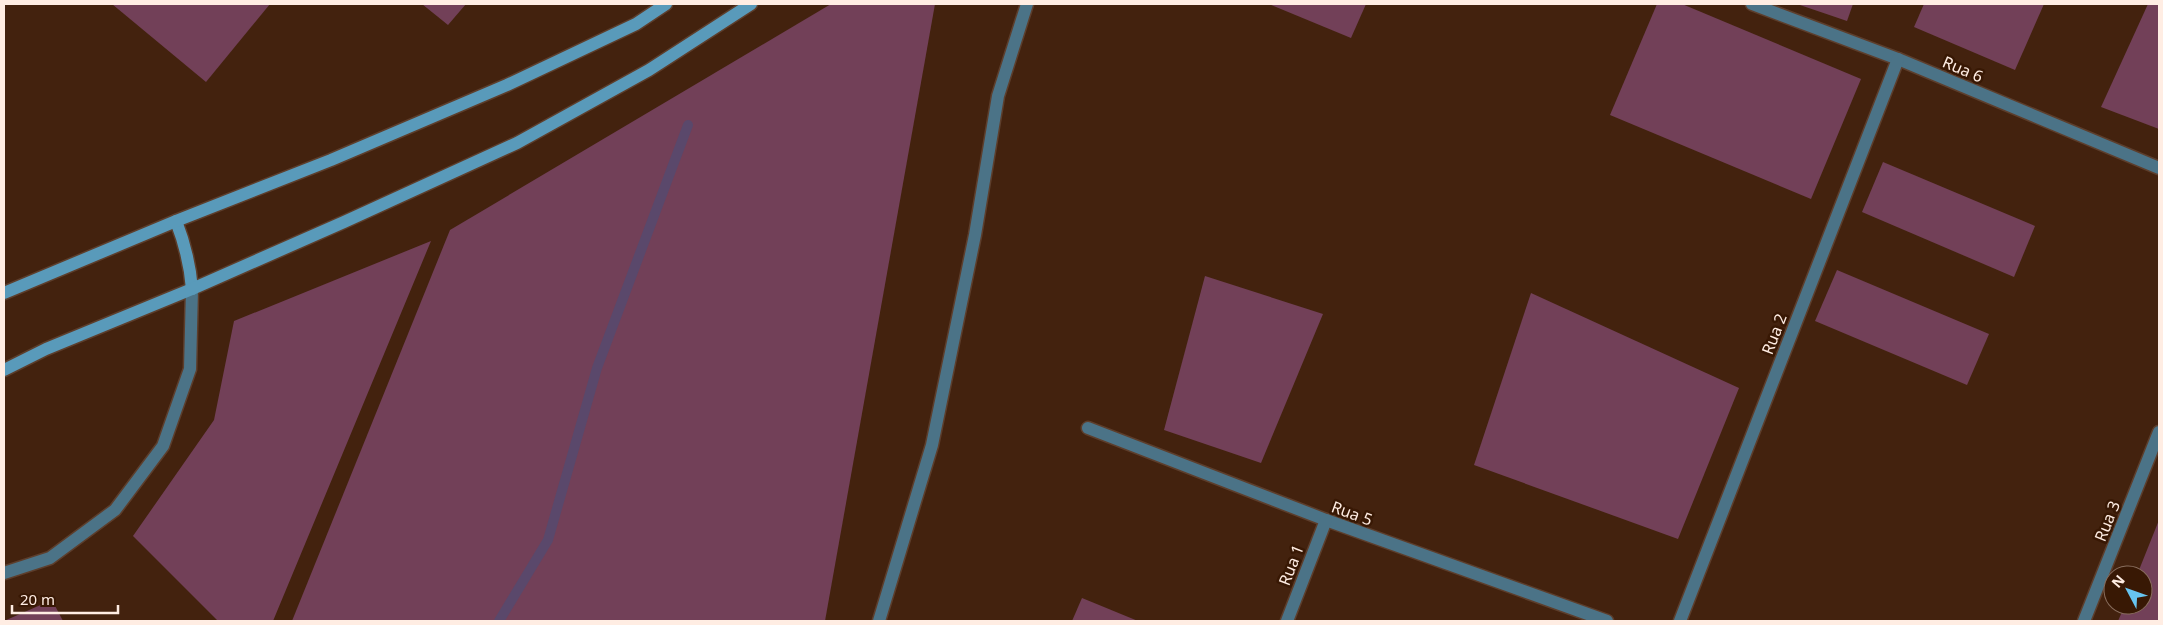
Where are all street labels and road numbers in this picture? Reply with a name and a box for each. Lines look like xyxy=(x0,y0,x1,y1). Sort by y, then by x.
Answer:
street label: Rua 6 xyxy=(1939,51,1987,87)
street label: Rua 2 xyxy=(1756,310,1792,358)
street label: Rua 5 xyxy=(1328,495,1376,531)
street label: Rua 3 xyxy=(2089,497,2125,545)
street label: Rua 1 xyxy=(1273,541,1309,589)

